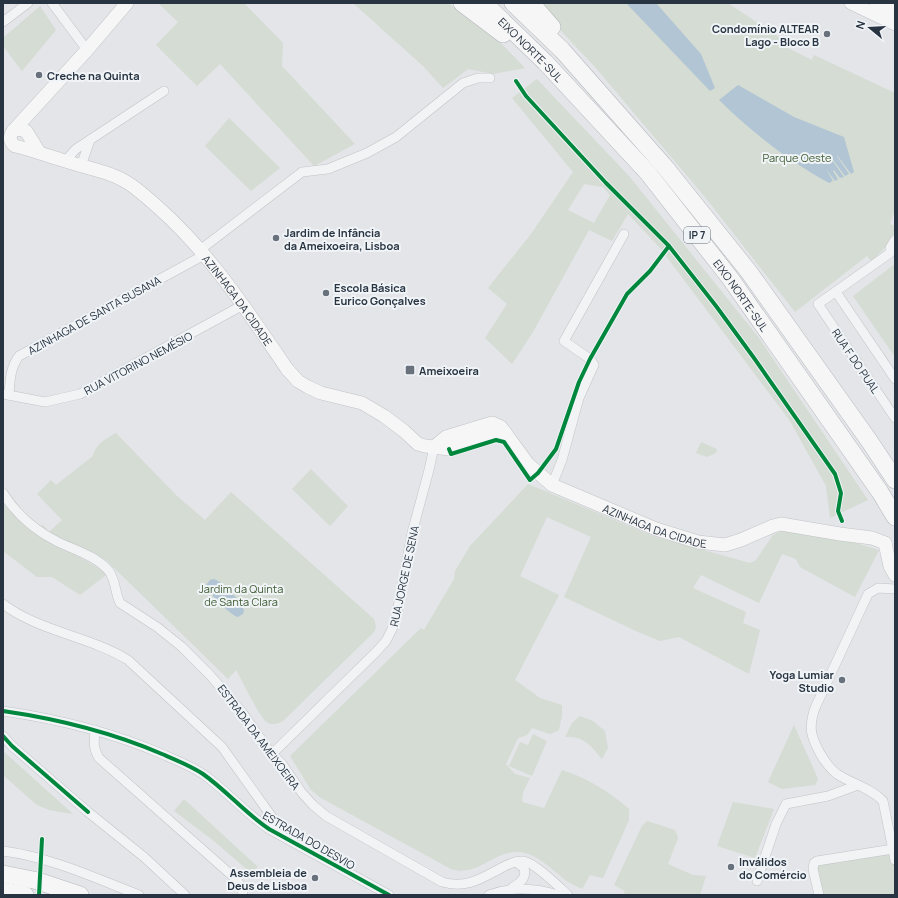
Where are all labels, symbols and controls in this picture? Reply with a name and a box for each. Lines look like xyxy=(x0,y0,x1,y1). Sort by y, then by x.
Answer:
north arrow xyxy=(850,8,890,48)
street label: EIXO NORTE-SUL xyxy=(496,14,567,85)
text: N xyxy=(852,19,868,31)
place label: Condomínio ALTEAR Lago - Bloco B xyxy=(712,21,819,49)
marker: Condomínio ALTEAR Lago - Bloco B xyxy=(822,29,832,39)
place label: Creche na Quinta xyxy=(47,68,140,83)
marker: Creche na Quinta xyxy=(34,70,44,80)
park label: Parque Oeste xyxy=(763,150,832,165)
place label: Jardim de Infância da Ameixoeira, Lisboa xyxy=(284,225,400,253)
road number: IP 7 xyxy=(684,227,710,243)
marker: Jardim de Infância da Ameixoeira, Lisboa xyxy=(271,233,281,243)
street label: AZINHAGA DA CIDADE xyxy=(199,251,276,348)
street label: EIXO NORTE-SUL xyxy=(710,256,773,334)
street label: AZINHAGA DE SANTA SUSANA xyxy=(25,272,163,358)
place label: Escola Básica Eurico Gonçalves xyxy=(334,280,426,308)
marker: Escola Básica Eurico Gonçalves xyxy=(321,288,331,298)
street label: RUA F DO PUAL xyxy=(829,326,884,397)
street label: RUA VITORINO NEMÉSIO xyxy=(81,328,195,398)
place label: Ameixoeira xyxy=(419,363,479,378)
marker: Ameixoeira xyxy=(404,364,416,376)
street label: AZINHAGA DA CIDADE xyxy=(601,500,707,550)
street label: RUA JORGE DE SENA xyxy=(386,524,422,628)
park label: Jardim da Quinta de Santa Clara xyxy=(199,581,283,609)
place label: Yoga Lumiar Studio xyxy=(770,667,835,695)
marker: Yoga Lumiar Studio xyxy=(837,675,847,685)
street label: ESTRADA DA AMEIXOEIRA xyxy=(214,681,304,793)
street label: ESTRADA DO DESVIO xyxy=(260,807,358,873)
place label: Inválidos do Comércio xyxy=(739,854,807,882)
marker: Inválidos do Comércio xyxy=(726,862,736,872)
place label: Assembleia de Deus de Lisboa xyxy=(227,865,307,893)
marker: Assembleia de Deus de Lisboa xyxy=(310,873,320,883)

